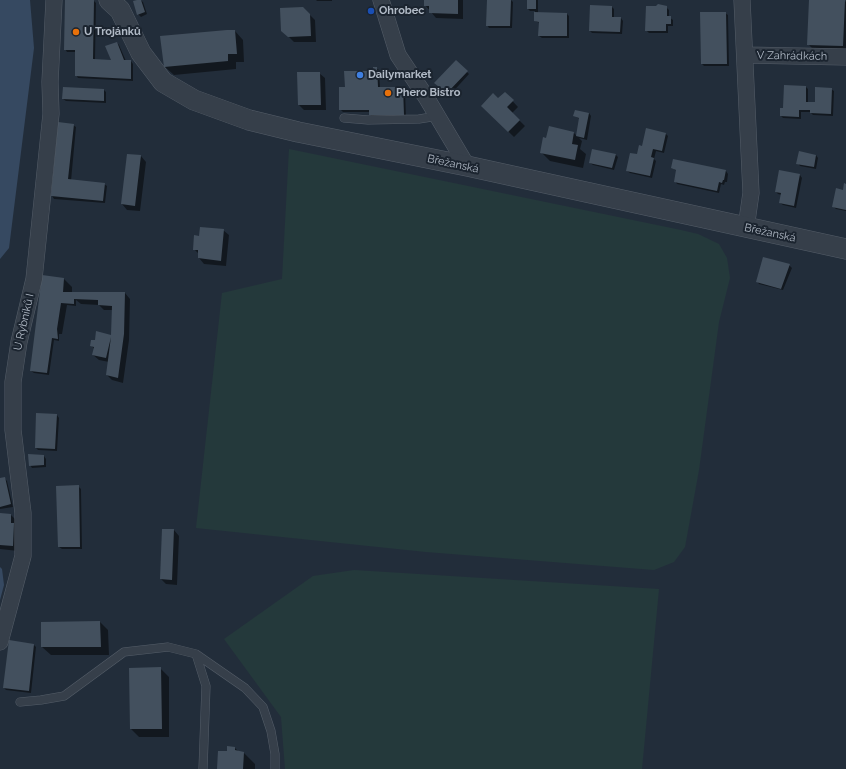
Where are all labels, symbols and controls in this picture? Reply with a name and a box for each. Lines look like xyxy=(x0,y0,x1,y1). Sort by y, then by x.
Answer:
place label: Ohrobec xyxy=(379,4,425,18)
marker: Ohrobec xyxy=(366,6,376,16)
place label: U Trojánků xyxy=(84,25,141,39)
marker: U Trojánků xyxy=(71,27,81,37)
street label: V Zahrádkách xyxy=(757,49,827,63)
place label: Dailymarket xyxy=(368,68,432,82)
marker: Dailymarket xyxy=(355,70,365,80)
place label: Phero Bistro xyxy=(396,86,460,100)
marker: Phero Bistro xyxy=(383,88,393,98)
street label: Břežanská xyxy=(426,152,480,176)
street label: Břežanská xyxy=(743,221,797,245)
street label: U Rybníků I xyxy=(11,292,37,352)

